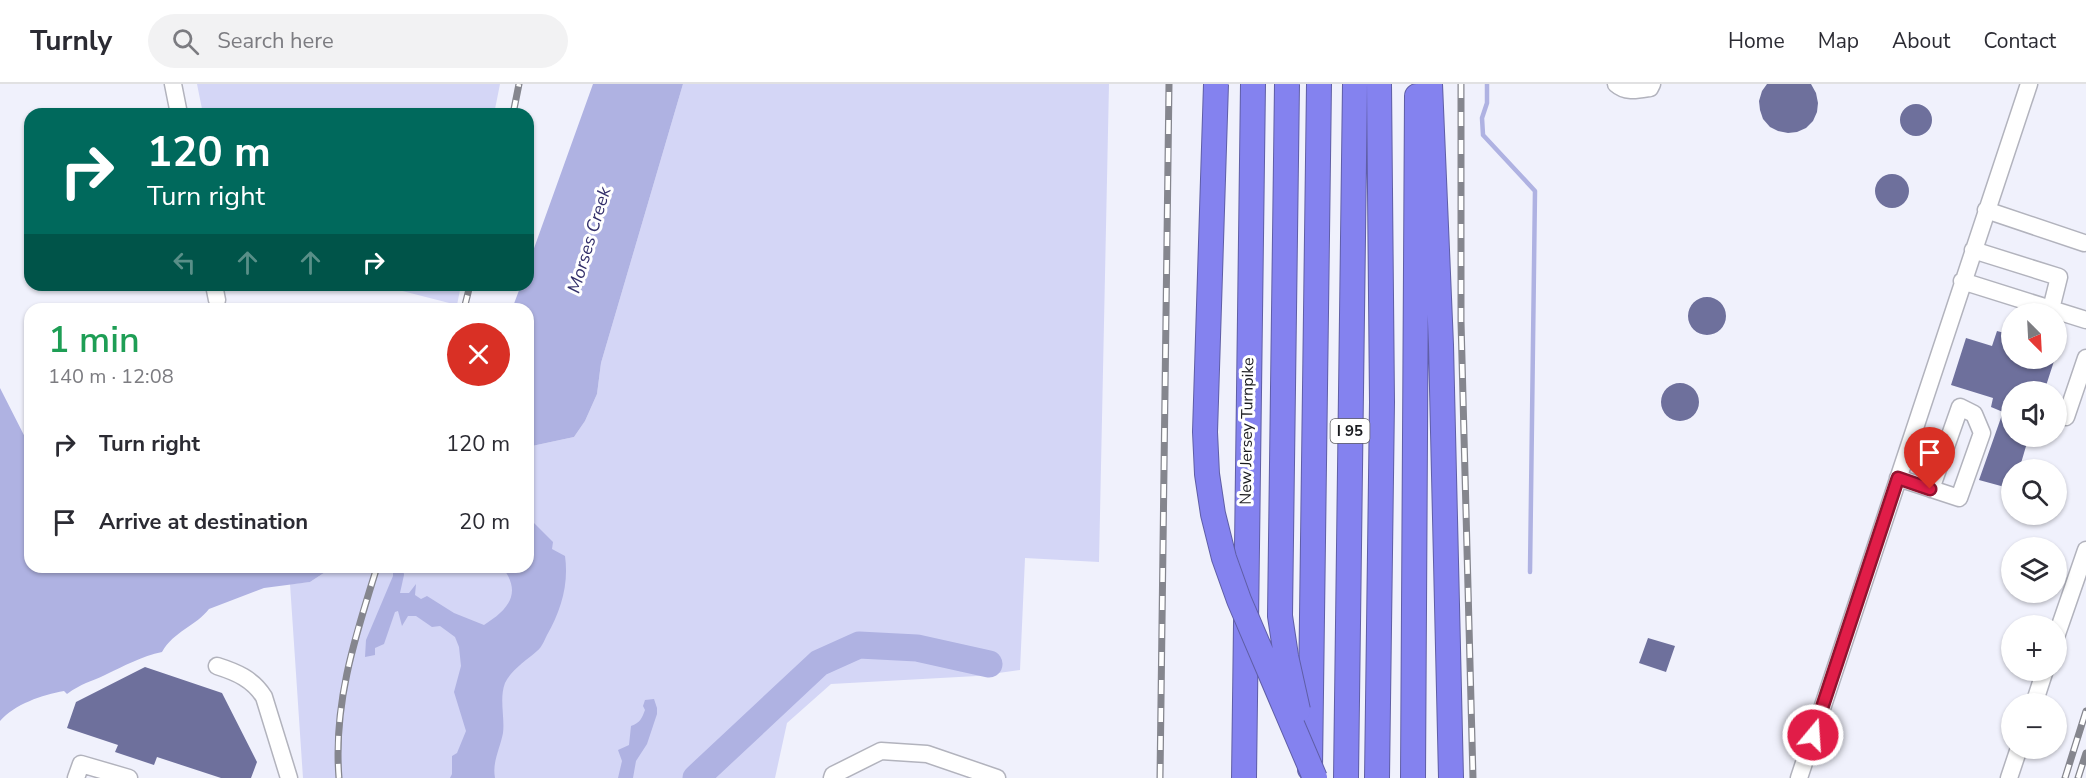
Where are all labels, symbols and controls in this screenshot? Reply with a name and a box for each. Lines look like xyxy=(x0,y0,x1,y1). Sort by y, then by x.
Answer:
search box xyxy=(148,14,568,68)
text: Turnly xyxy=(30,22,112,60)
icon: search xyxy=(169,25,202,58)
text: Search here xyxy=(217,26,334,56)
text: Home xyxy=(1728,27,1785,55)
text: Map xyxy=(1818,27,1859,55)
text: About xyxy=(1892,27,1950,55)
text: Contact xyxy=(1983,27,2056,55)
text: 120 m xyxy=(147,124,271,181)
icon: right xyxy=(48,132,126,210)
text: Turn right xyxy=(147,178,265,215)
water label: Morses Creek xyxy=(561,183,617,296)
icon: left xyxy=(168,246,201,279)
icon: ahead xyxy=(231,246,264,279)
icon: ahead xyxy=(294,246,327,279)
icon: right xyxy=(357,246,390,279)
north arrow xyxy=(2001,303,2067,369)
map controls xyxy=(2001,303,2067,759)
text: 1 min xyxy=(48,316,140,365)
button: close xyxy=(447,323,510,386)
street label: New Jersey Turnpike xyxy=(1235,357,1259,505)
text: 140 m · 12:08 xyxy=(48,363,174,390)
button: sound xyxy=(2001,381,2067,447)
road number: I 95 xyxy=(1330,419,1370,443)
pin xyxy=(1904,427,1955,489)
icon: right xyxy=(48,428,81,461)
text: Turn right xyxy=(99,429,200,459)
text: 120 m xyxy=(446,429,510,459)
icon: arrive xyxy=(1913,436,1946,469)
button: search xyxy=(2001,459,2067,525)
icon: arrive xyxy=(48,506,81,539)
text: Arrive at destination xyxy=(99,507,308,537)
text: 20 m xyxy=(459,507,510,537)
button: layers xyxy=(2001,537,2067,603)
button: + xyxy=(2001,615,2067,681)
button: − xyxy=(2001,693,2067,759)
position arrow xyxy=(1781,703,1845,767)

